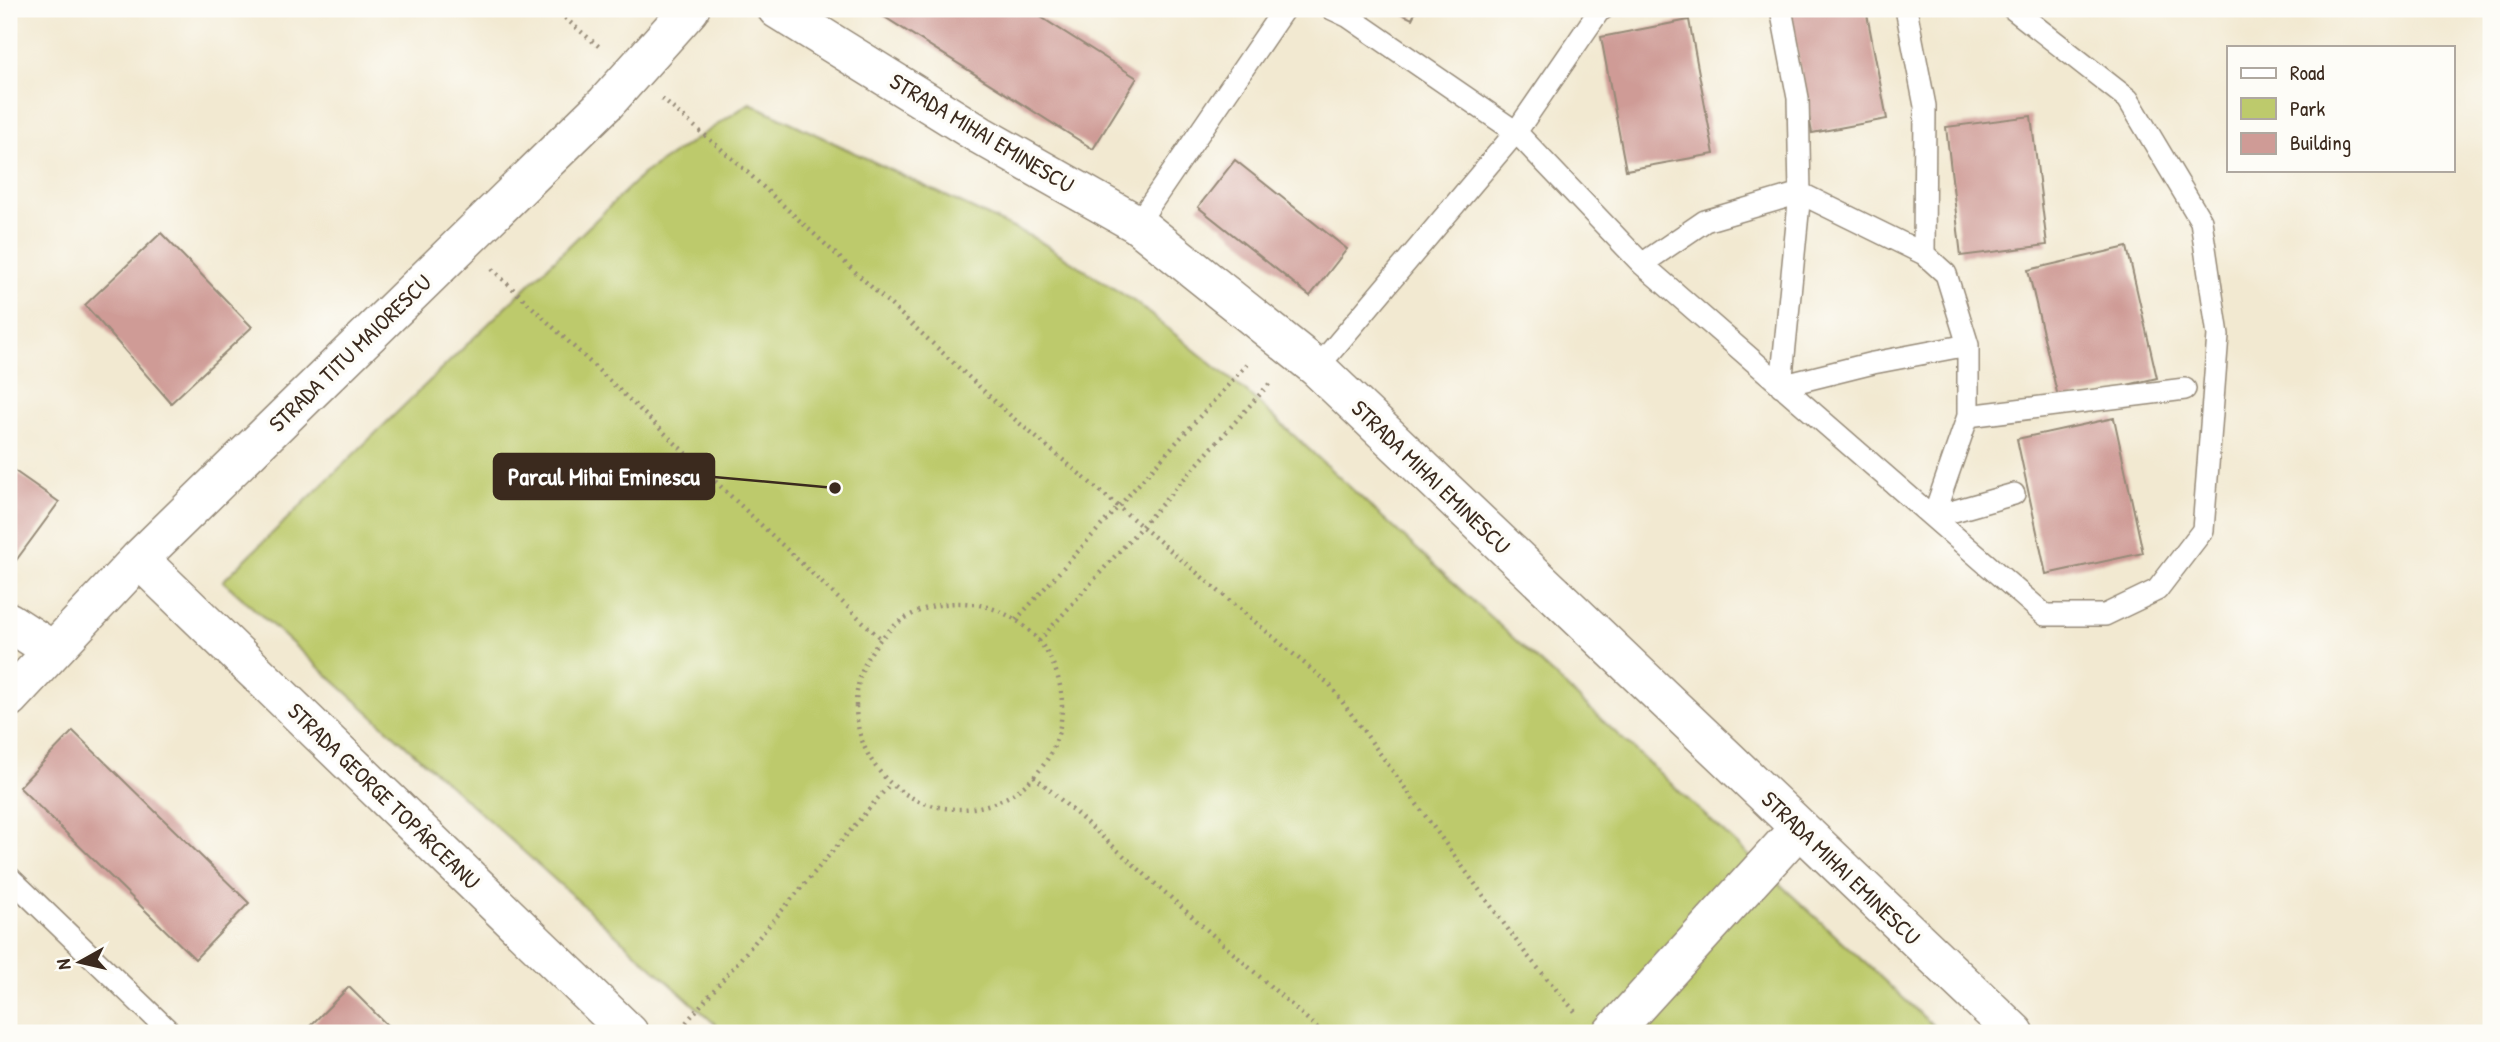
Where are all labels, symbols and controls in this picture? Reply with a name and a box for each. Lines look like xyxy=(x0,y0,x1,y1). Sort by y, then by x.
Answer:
legend xyxy=(2227,46,2454,172)
text: Road xyxy=(2290,58,2324,87)
street label: STRADA MIHAI EMINESCU xyxy=(884,65,1080,200)
text: Park xyxy=(2290,94,2325,123)
text: Building xyxy=(2290,128,2351,157)
street label: STRADA TITU MAIORESCU xyxy=(262,267,438,438)
street label: STRADA MIHAI EMINESCU xyxy=(1345,393,1518,561)
callout: Parcul Mihai Eminescu xyxy=(494,454,714,499)
text: Parcul Mihai Eminescu xyxy=(508,460,700,492)
street label: STRADA GEORGE TOPÂRCEANU xyxy=(281,695,487,896)
street label: STRADA MIHAI EMINESCU xyxy=(1755,784,1928,952)
north arrow xyxy=(46,926,116,996)
text: N xyxy=(50,958,77,971)

